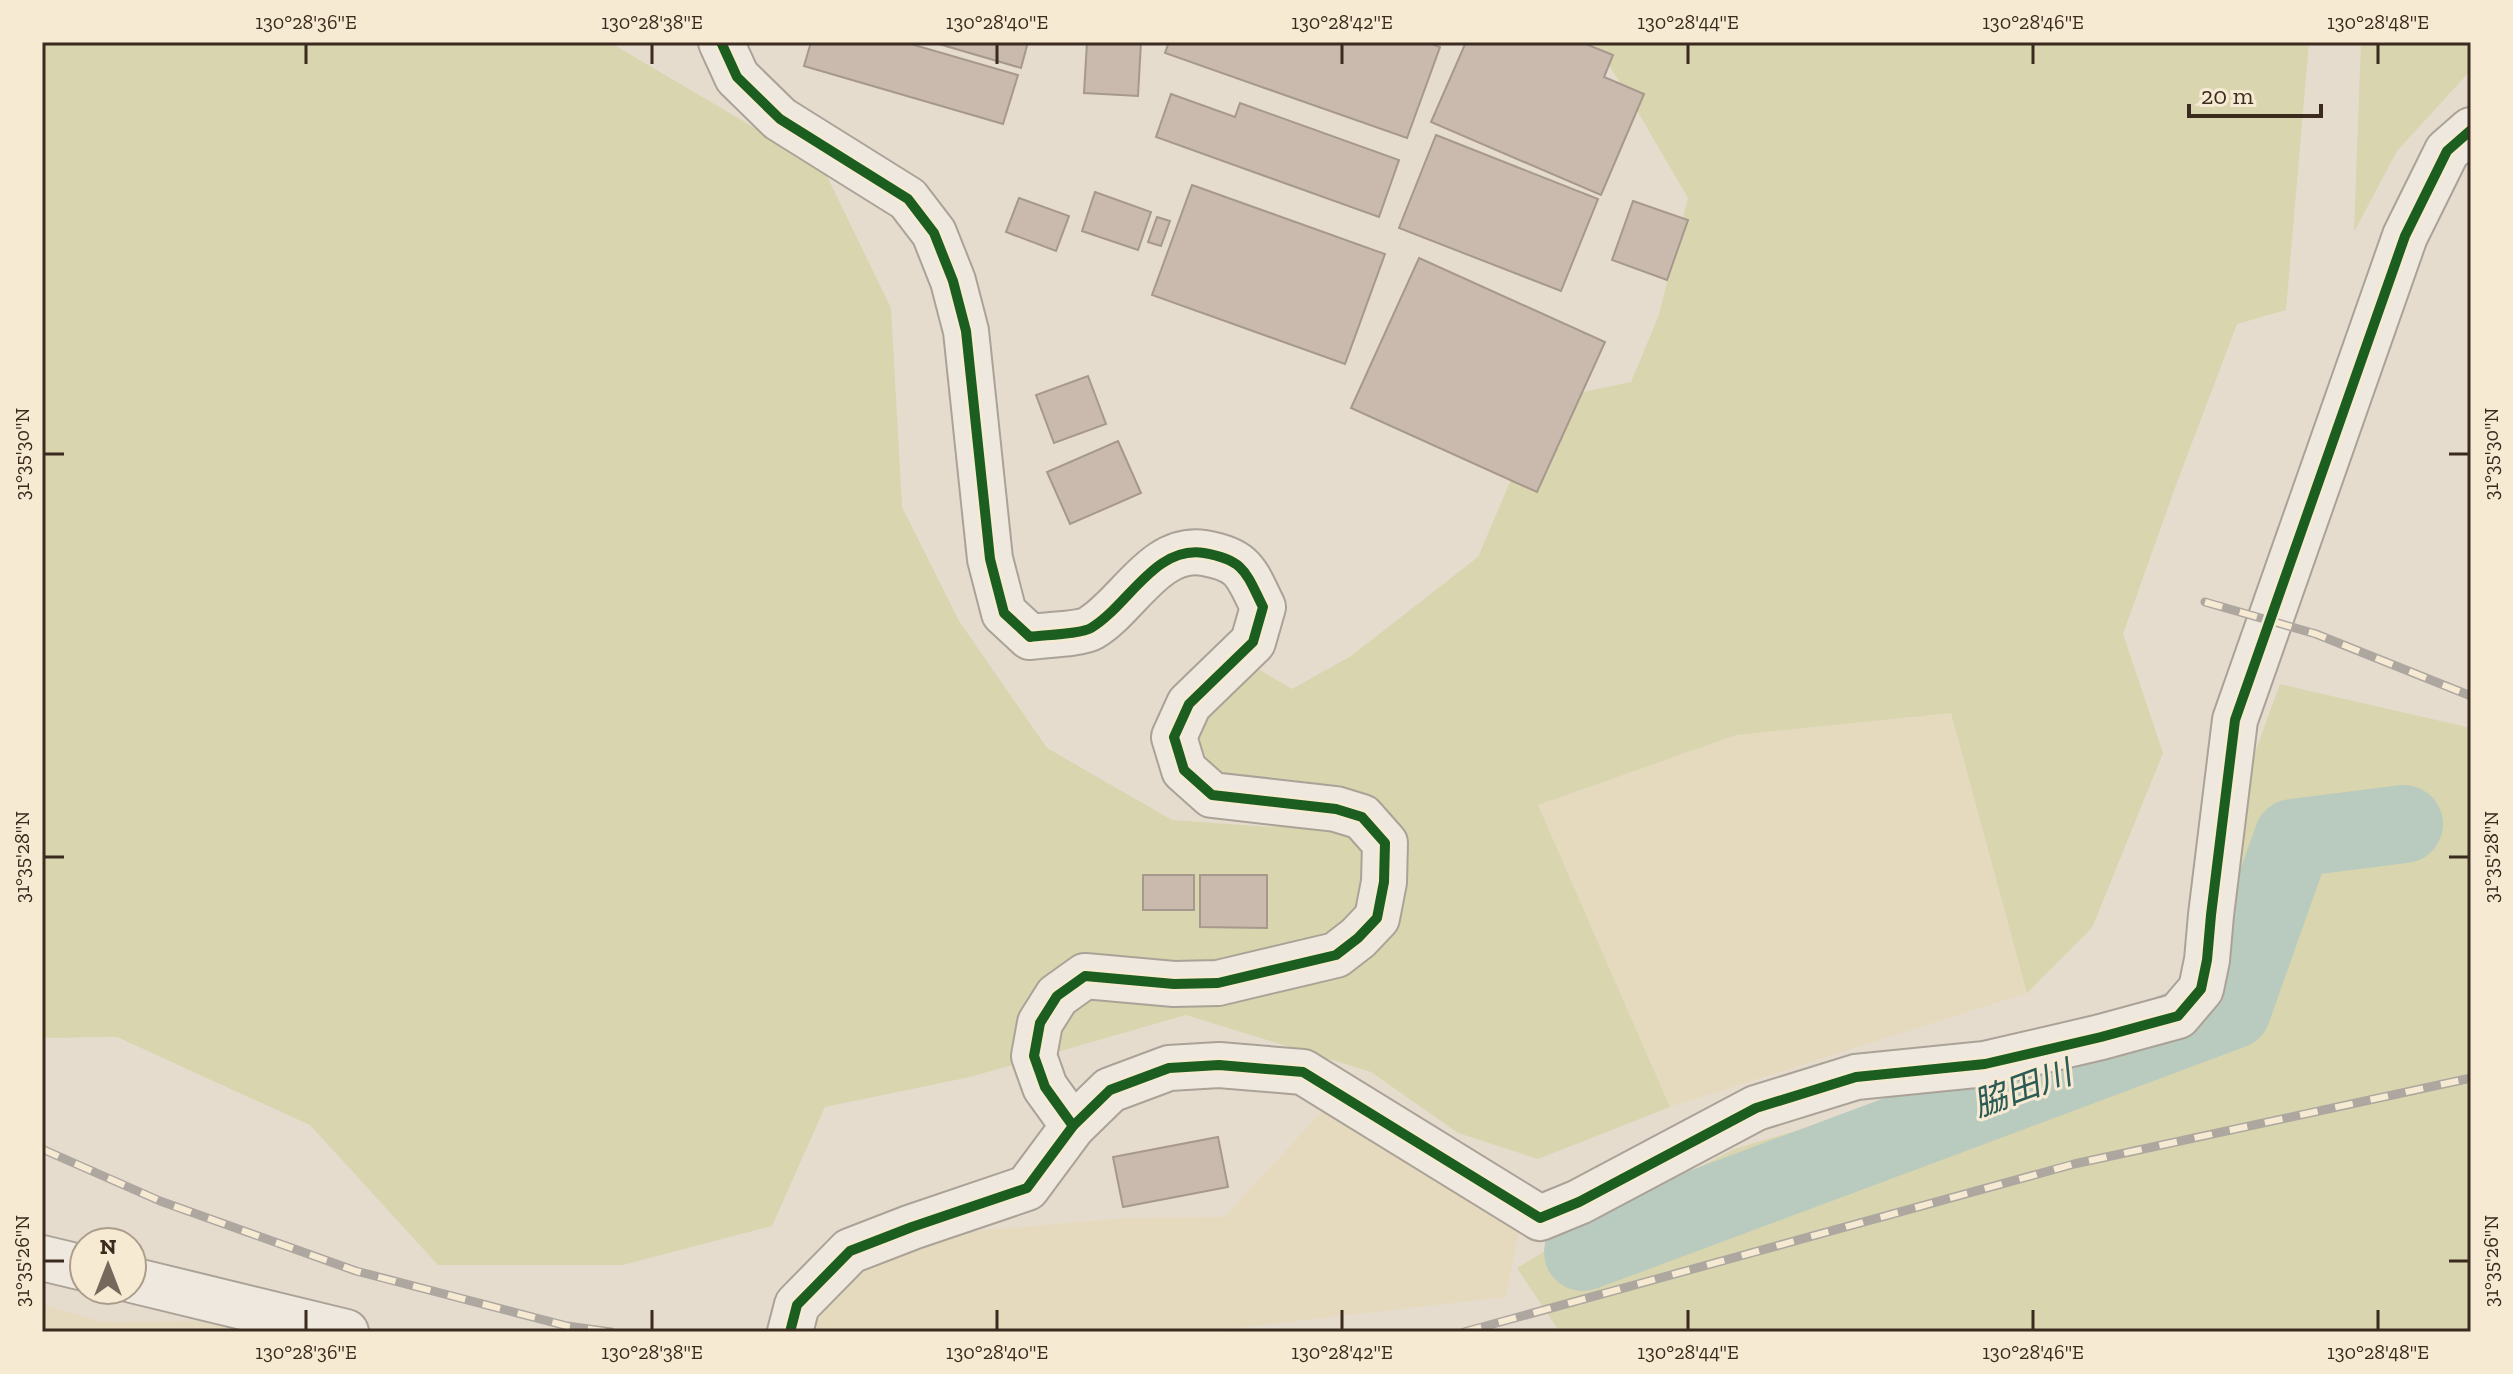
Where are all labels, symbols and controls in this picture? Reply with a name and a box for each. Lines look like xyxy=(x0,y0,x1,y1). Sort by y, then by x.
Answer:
text: 130°28'36"E xyxy=(255,10,357,34)
text: 130°28'38"E xyxy=(601,10,703,34)
text: 130°28'40"E xyxy=(946,10,1048,34)
text: 130°28'42"E xyxy=(1291,10,1393,34)
text: 130°28'44"E xyxy=(1637,10,1739,34)
text: 130°28'46"E xyxy=(1982,10,2084,34)
text: 130°28'48"E xyxy=(2327,10,2429,34)
scale bar xyxy=(2189,68,2321,118)
text: 20 m xyxy=(2201,81,2254,110)
text: 31°35'30"N xyxy=(10,408,34,500)
text: 31°35'30"N xyxy=(2479,408,2503,500)
text: 31°35'28"N xyxy=(10,811,34,903)
text: 31°35'28"N xyxy=(2479,811,2503,903)
water label: 脇田川 xyxy=(1967,1051,2080,1125)
text: 31°35'26"N xyxy=(10,1215,34,1307)
text: 31°35'26"N xyxy=(2479,1215,2503,1307)
north arrow xyxy=(68,1226,148,1306)
text: N xyxy=(100,1233,117,1260)
text: 130°28'36"E xyxy=(255,1340,357,1364)
text: 130°28'38"E xyxy=(601,1340,703,1364)
text: 130°28'40"E xyxy=(946,1340,1048,1364)
text: 130°28'42"E xyxy=(1291,1340,1393,1364)
text: 130°28'44"E xyxy=(1637,1340,1739,1364)
text: 130°28'46"E xyxy=(1982,1340,2084,1364)
text: 130°28'48"E xyxy=(2327,1340,2429,1364)

